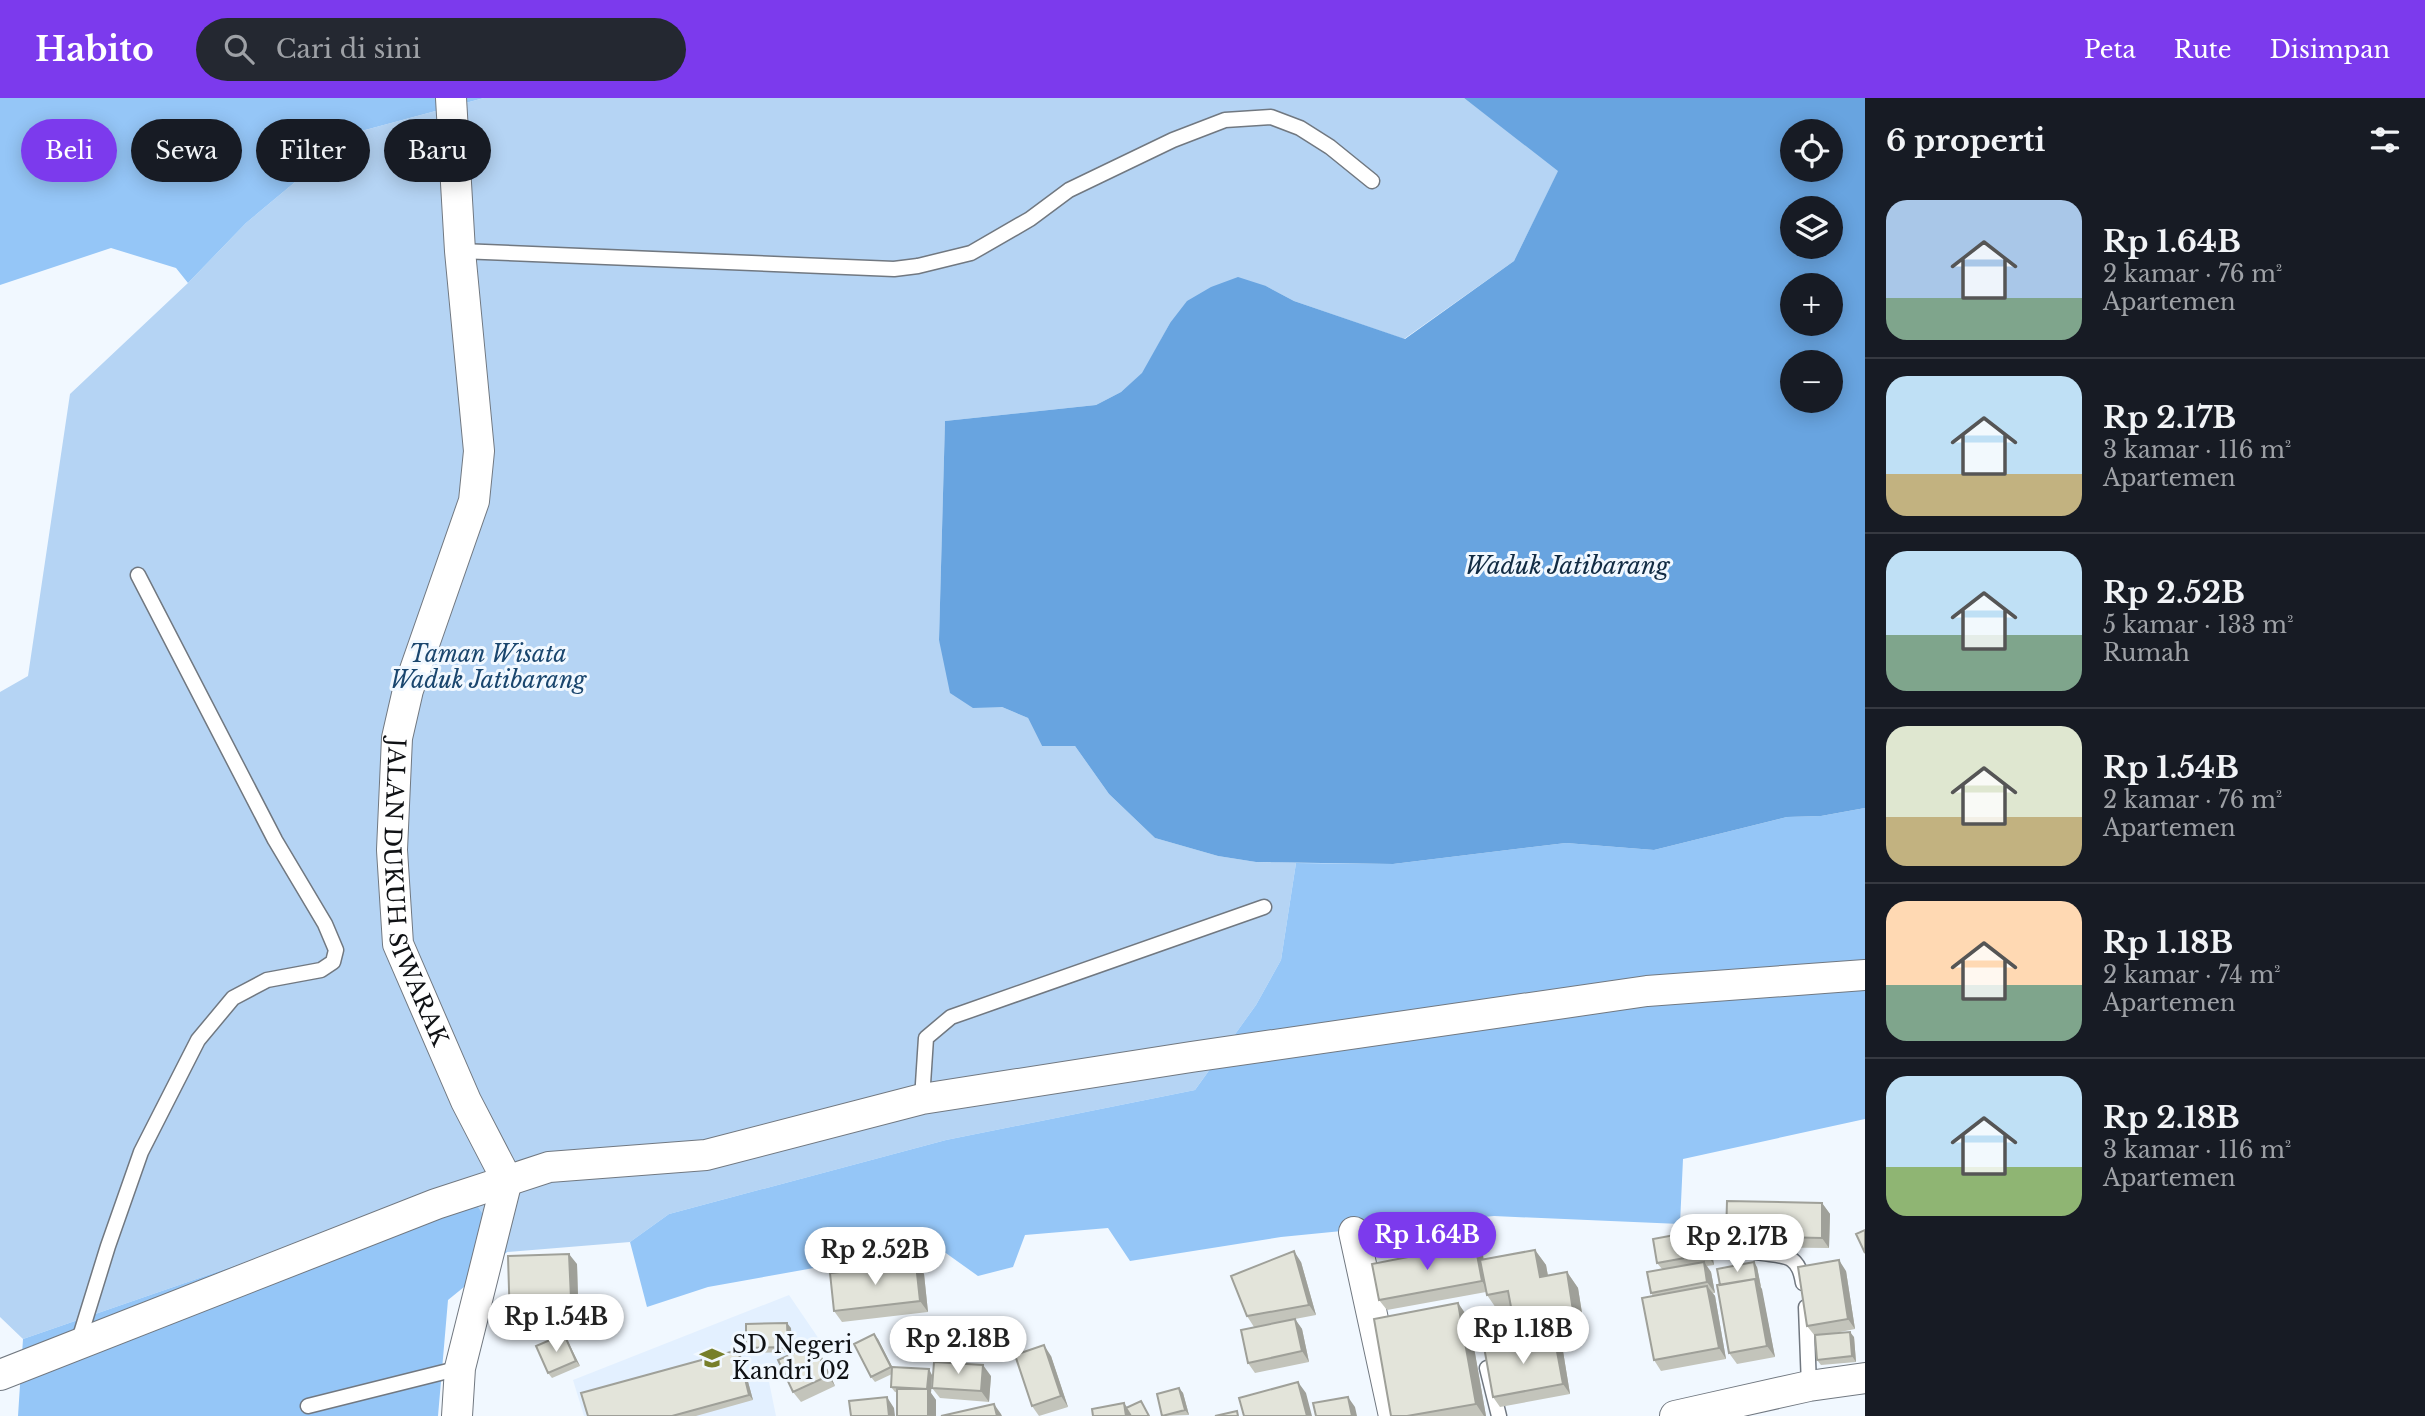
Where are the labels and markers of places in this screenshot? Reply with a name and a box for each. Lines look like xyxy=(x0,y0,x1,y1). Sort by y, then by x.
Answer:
pin: Rp 1.64B xyxy=(1355,1212,1499,1272)
pin: Rp 2.17B xyxy=(1665,1214,1809,1274)
pin: Rp 2.52B xyxy=(803,1228,947,1287)
pin: Rp 1.54B xyxy=(484,1294,628,1354)
pin: Rp 1.18B xyxy=(1451,1306,1595,1366)
pin: Rp 2.18B xyxy=(886,1316,1030,1376)
place label: SD Negeri Kandri 02 xyxy=(732,1331,853,1385)
school or university icon: SD Negeri Kandri 02 xyxy=(698,1344,726,1372)

